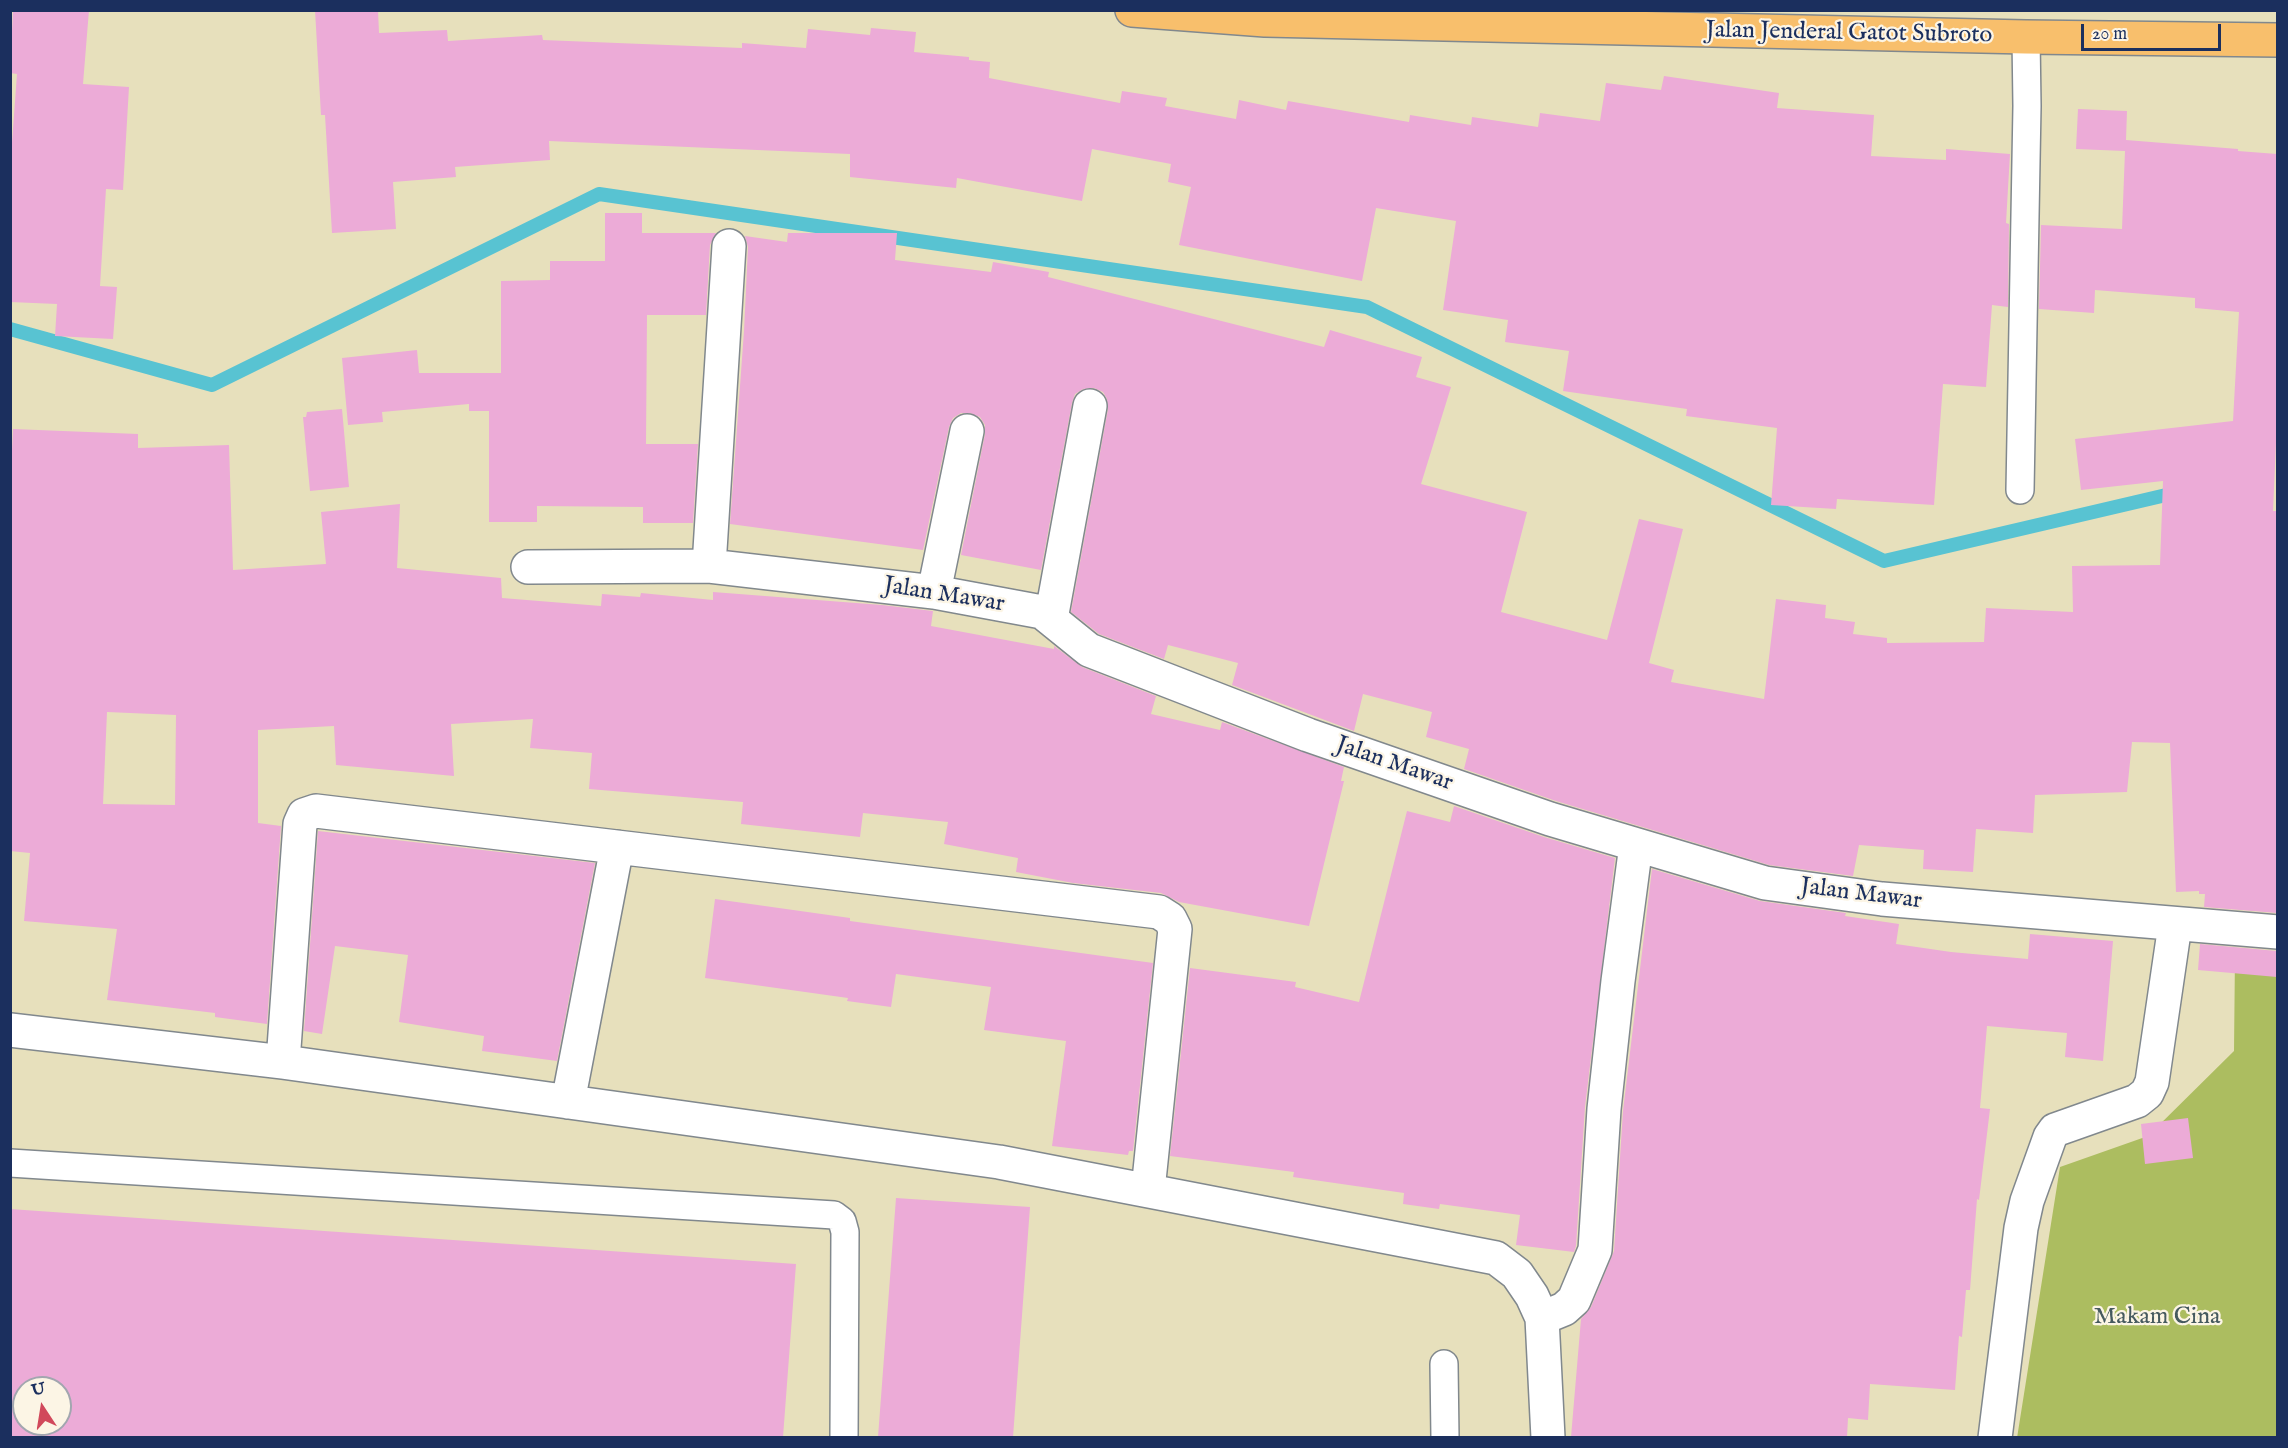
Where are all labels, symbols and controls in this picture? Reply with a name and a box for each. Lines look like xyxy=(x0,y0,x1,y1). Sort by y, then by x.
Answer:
scale bar xyxy=(2084,12,2224,50)
street label: Jalan Jenderal Gatot Subroto xyxy=(1705,17,1993,51)
text: 20 m xyxy=(2092,23,2127,46)
street label: Jalan Mawar xyxy=(881,572,1007,620)
street label: Jalan Mawar xyxy=(1332,732,1456,798)
street label: Jalan Mawar xyxy=(1799,873,1923,917)
park label: Makam Cina xyxy=(2094,1304,2220,1332)
north arrow xyxy=(12,1376,72,1436)
text: U xyxy=(30,1379,47,1402)

